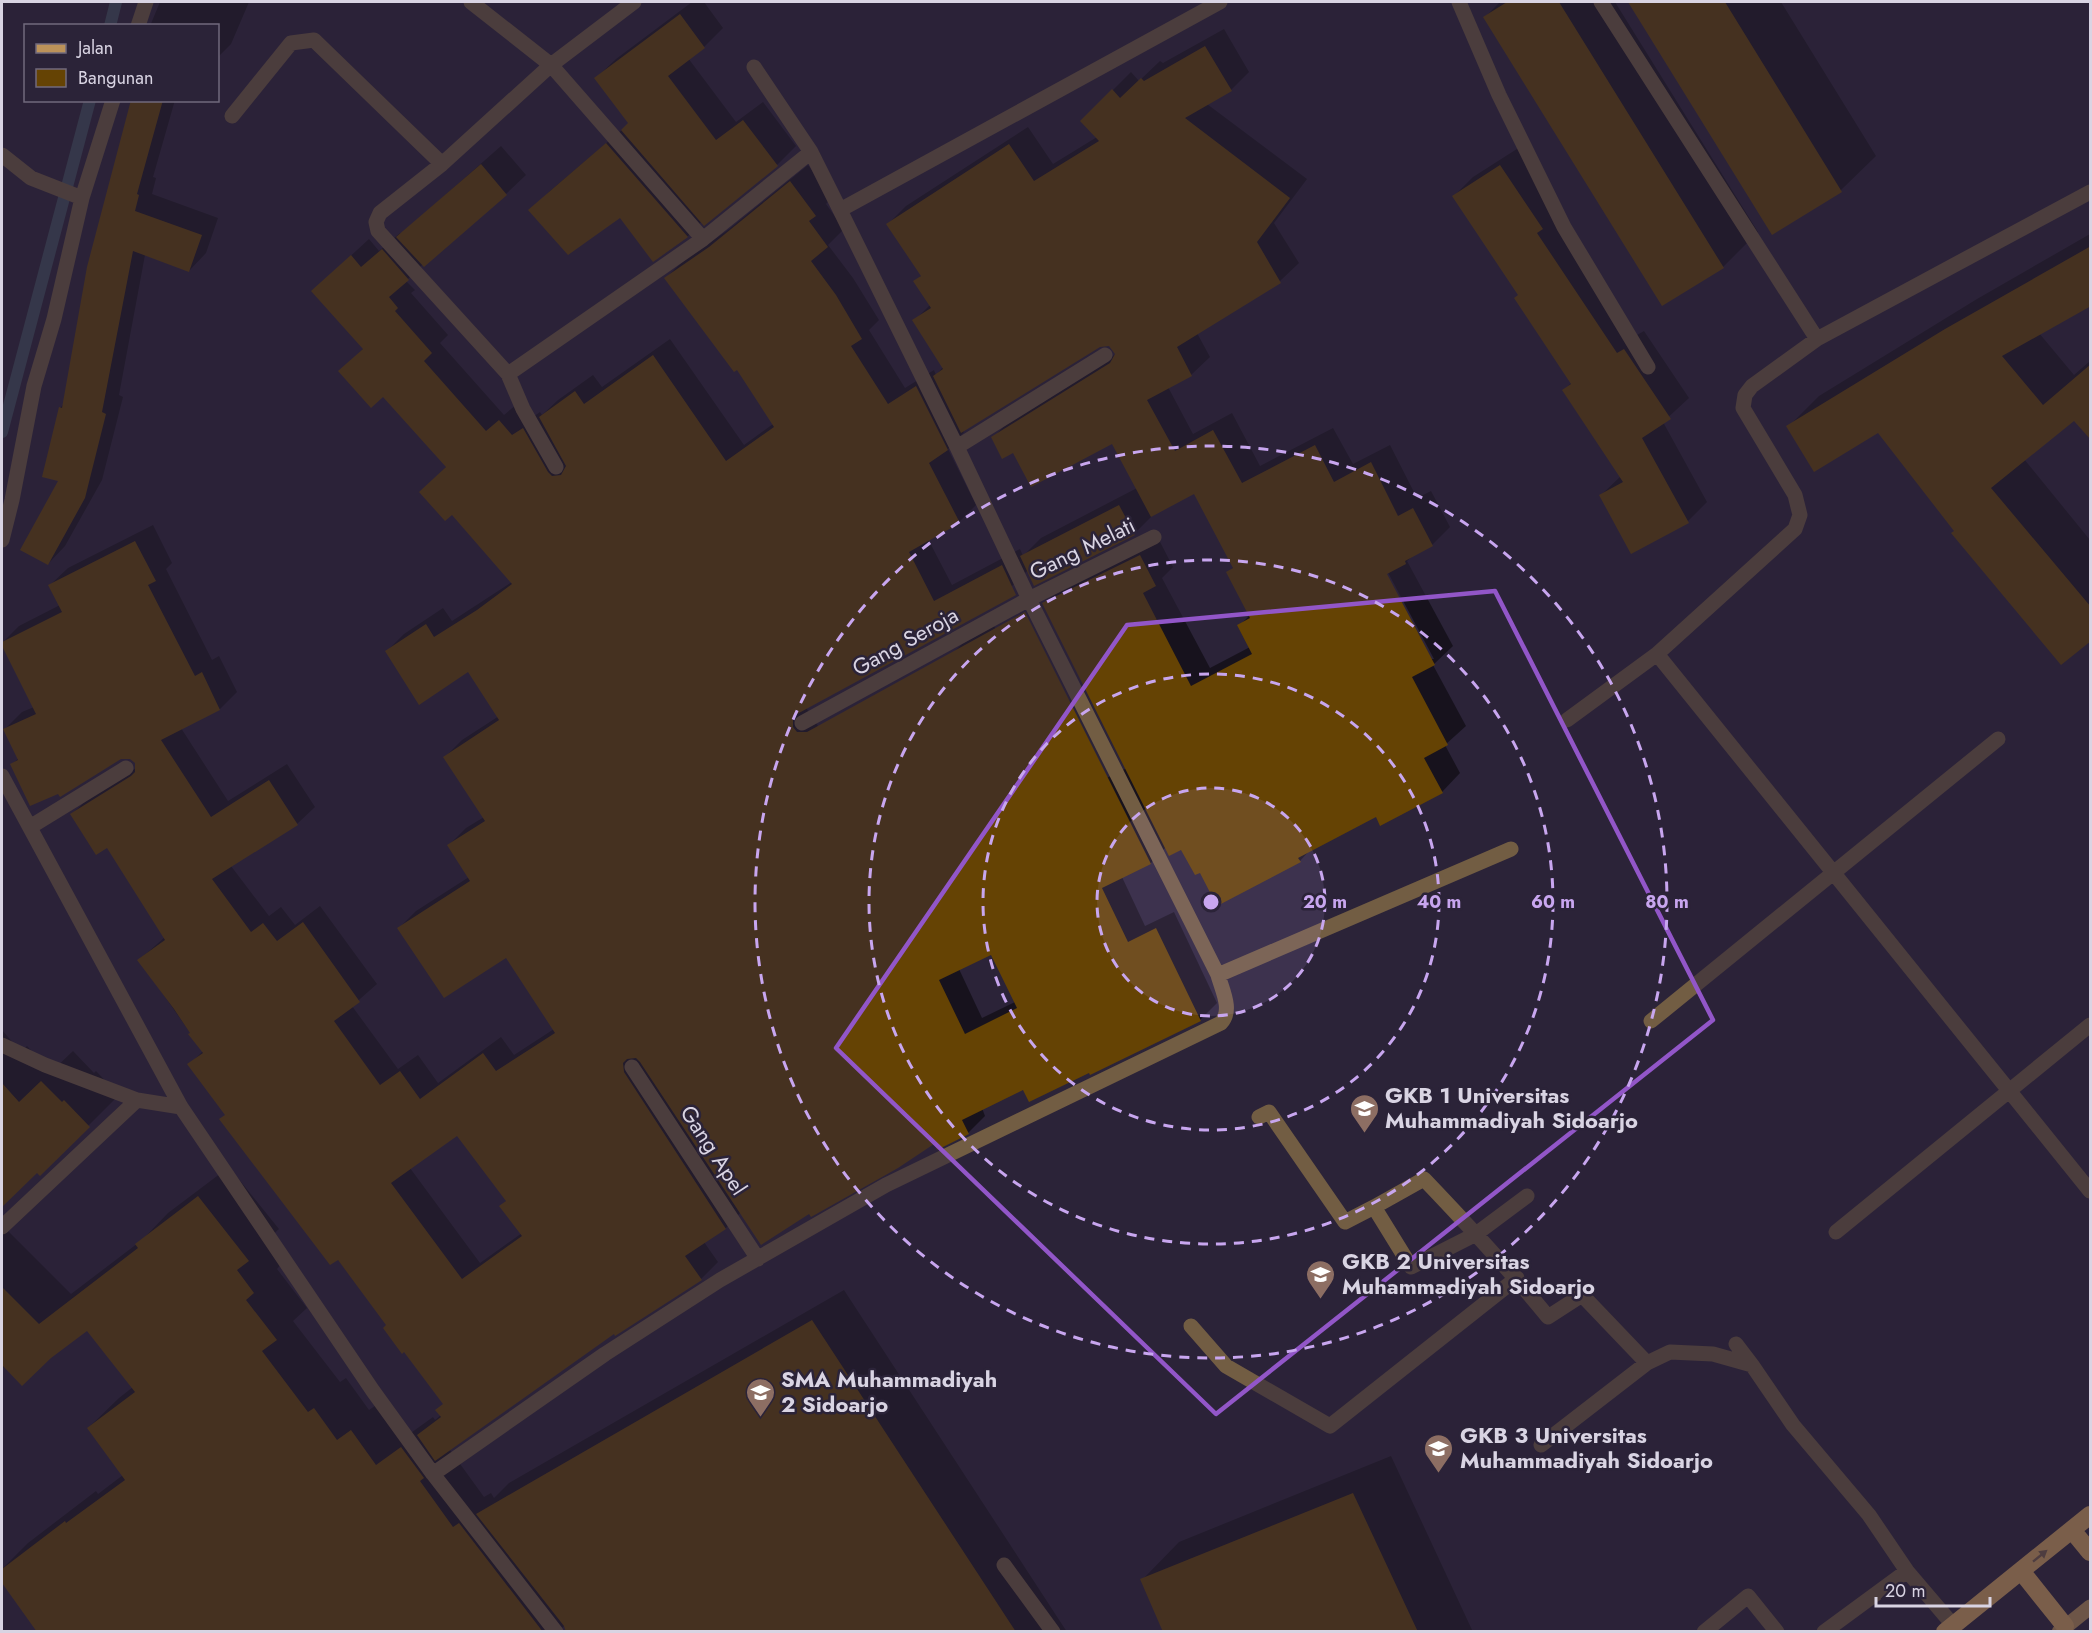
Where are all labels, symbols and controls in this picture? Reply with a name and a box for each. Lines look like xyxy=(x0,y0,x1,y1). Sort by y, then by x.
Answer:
legend xyxy=(24,24,219,102)
text: Jalan xyxy=(76,35,113,61)
text: Bangunan xyxy=(78,65,153,91)
street label: Gang Melati xyxy=(1024,509,1140,587)
street label: Gang Seroja xyxy=(846,599,964,683)
text: 20 m xyxy=(1303,889,1347,915)
text: 40 m xyxy=(1417,889,1461,915)
text: 60 m xyxy=(1531,889,1575,915)
text: 80 m xyxy=(1645,889,1689,915)
centre of rings xyxy=(1201,892,1221,912)
place label: GKB 1 Universitas Muhammadiyah Sidoarjo xyxy=(1385,1079,1638,1136)
school or university icon: GKB 1 Universitas Muhammadiyah Sidoarjo xyxy=(1348,1092,1380,1134)
street label: Gang Apel xyxy=(673,1099,755,1201)
place label: GKB 2 Universitas Muhammadiyah Sidoarjo xyxy=(1342,1245,1595,1302)
school or university icon: GKB 2 Universitas Muhammadiyah Sidoarjo xyxy=(1305,1258,1337,1300)
place label: SMA Muhammadiyah 2 Sidoarjo xyxy=(781,1363,997,1420)
school or university icon: SMA Muhammadiyah 2 Sidoarjo xyxy=(744,1376,776,1418)
place label: GKB 3 Universitas Muhammadiyah Sidoarjo xyxy=(1460,1419,1713,1476)
school or university icon: GKB 3 Universitas Muhammadiyah Sidoarjo xyxy=(1423,1432,1455,1474)
one-way arrow xyxy=(2032,1550,2047,1562)
scale bar xyxy=(1876,1570,1990,1608)
text: 20 m xyxy=(1885,1578,1925,1604)

